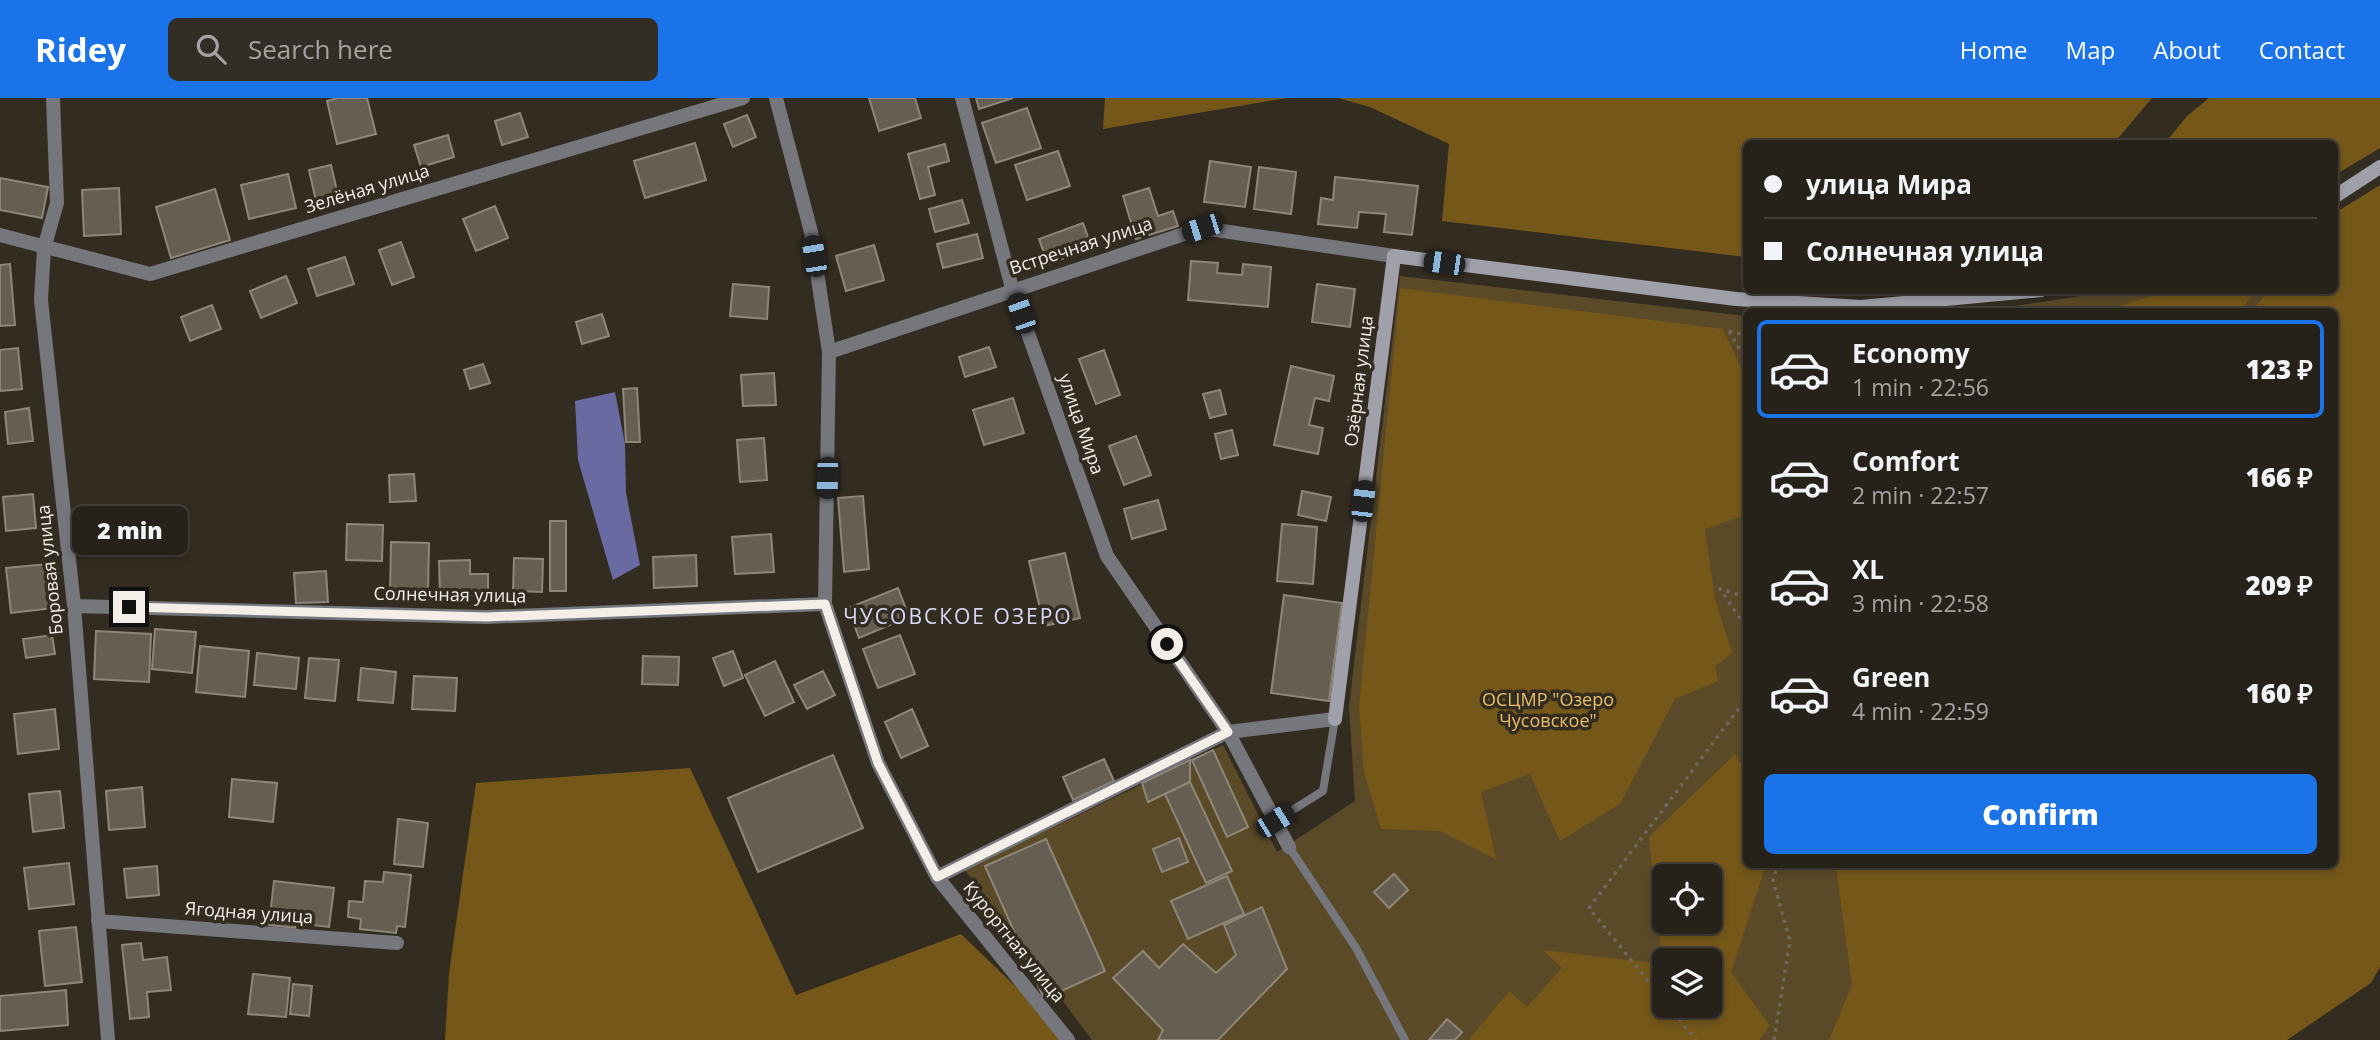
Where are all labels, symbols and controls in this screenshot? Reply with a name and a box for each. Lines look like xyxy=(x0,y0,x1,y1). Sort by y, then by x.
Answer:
search box xyxy=(168,18,658,81)
text: Ridey xyxy=(35,27,126,72)
icon: search xyxy=(192,30,230,68)
text: Search here xyxy=(248,31,393,67)
text: Home xyxy=(1960,33,2028,66)
text: Map xyxy=(2066,33,2115,66)
text: About xyxy=(2153,33,2221,66)
text: Contact xyxy=(2259,33,2345,66)
street label: Зелёная улица xyxy=(301,158,432,218)
text: улица Мира xyxy=(1806,166,1972,202)
street label: Встречная улица xyxy=(1006,211,1155,279)
car xyxy=(1179,212,1226,244)
text: Солнечная улица xyxy=(1806,233,2044,269)
car xyxy=(801,234,828,278)
car xyxy=(1422,250,1467,276)
car xyxy=(1005,290,1038,336)
street label: Озёрная улица xyxy=(1338,314,1378,448)
text: Economy xyxy=(1852,335,1970,371)
icon: car xyxy=(1768,338,1831,401)
text: 123 ₽ xyxy=(2245,351,2313,387)
street label: улица Мира xyxy=(1053,370,1110,477)
text: 1 min · 22:56 xyxy=(1852,371,1989,403)
text: Comfort xyxy=(1852,443,1959,479)
icon: car xyxy=(1768,446,1831,509)
car xyxy=(817,457,838,499)
text: 166 ₽ xyxy=(2245,459,2313,495)
car xyxy=(1351,479,1376,523)
text: 2 min · 22:57 xyxy=(1852,479,1989,511)
street label: Боровая улица xyxy=(30,504,68,636)
callout: 2 min xyxy=(71,505,187,554)
text: 2 min xyxy=(97,514,163,546)
text: XL xyxy=(1852,551,1884,587)
icon: car xyxy=(1768,554,1831,617)
text: 209 ₽ xyxy=(2245,567,2313,603)
street label: Солнечная улица xyxy=(373,581,527,607)
text: 3 min · 22:58 xyxy=(1852,587,1989,619)
route end xyxy=(113,591,145,623)
district label: ЧУСОВСКОЕ ОЗЕРО xyxy=(843,602,1073,630)
route start xyxy=(1151,628,1183,660)
text: Green xyxy=(1852,659,1930,695)
icon: car xyxy=(1768,662,1831,725)
text: 160 ₽ xyxy=(2245,675,2313,711)
park label: ОСЦМР "Озеро Чусовское" xyxy=(1482,687,1614,732)
text: 4 min · 22:59 xyxy=(1852,695,1989,727)
button: Confirm xyxy=(1764,774,2317,854)
car xyxy=(1252,801,1299,841)
map controls xyxy=(1652,864,1722,1018)
button: locate xyxy=(1652,864,1722,934)
street label: Курортная улица xyxy=(958,876,1071,1007)
street label: Ягодная улица xyxy=(184,896,314,928)
button: layers xyxy=(1652,948,1722,1018)

